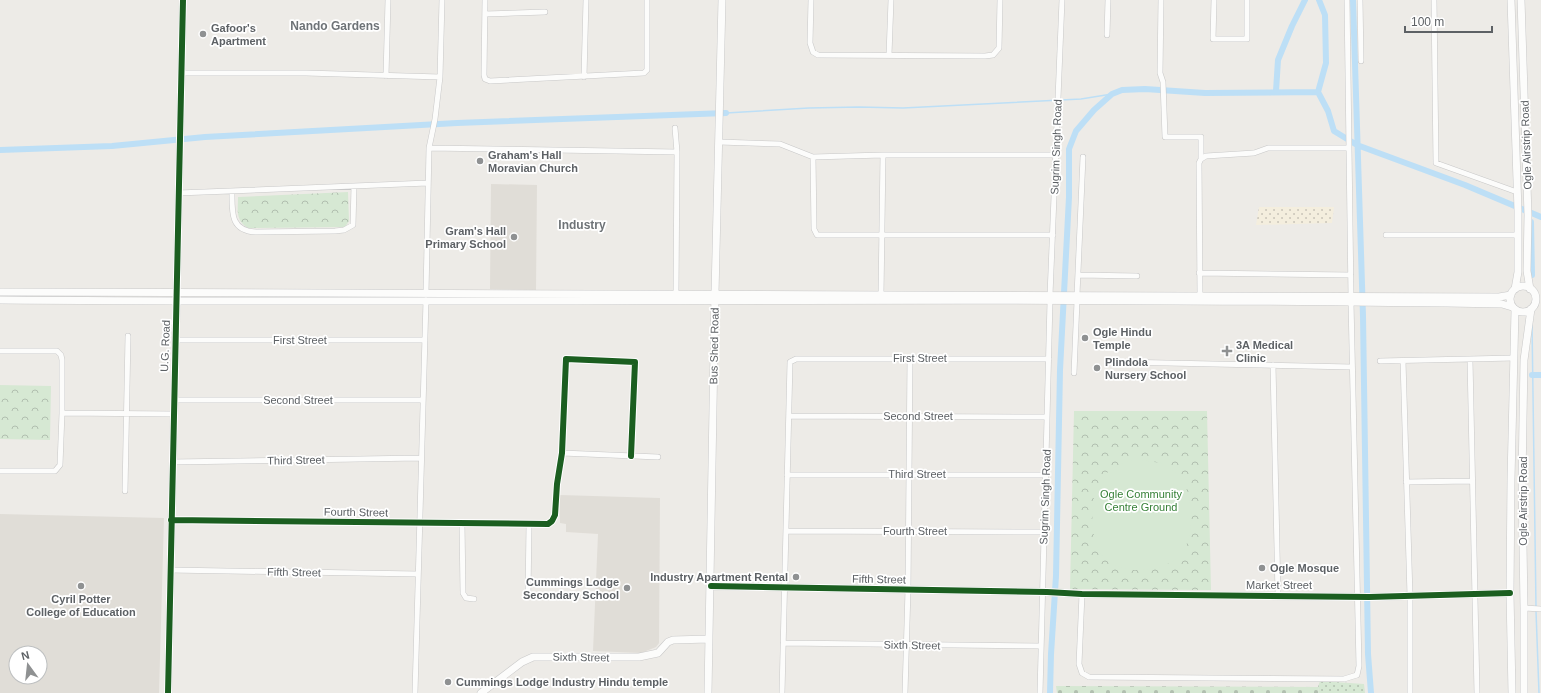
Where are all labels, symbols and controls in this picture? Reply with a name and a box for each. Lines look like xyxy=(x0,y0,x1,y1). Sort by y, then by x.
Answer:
scale bar xyxy=(1405,8,1492,34)
text: 100 m xyxy=(1411,15,1444,29)
district label: Nando Gardens xyxy=(290,19,380,33)
place label: Gafoor's Apartment xyxy=(211,22,266,47)
marker: Gafoor's Apartment xyxy=(198,29,208,39)
street label: Sugrim Singh Road xyxy=(1048,99,1064,195)
street label: Ogle Airstrip Road xyxy=(1518,100,1534,190)
place label: Graham's Hall Moravian Church xyxy=(488,149,578,174)
marker: Graham's Hall Moravian Church xyxy=(475,156,485,166)
district label: Industry xyxy=(558,218,606,232)
place label: Gram's Hall Primary School xyxy=(425,225,506,250)
marker: Gram's Hall Primary School xyxy=(509,232,519,242)
street label: Bus Shed Road xyxy=(707,307,721,385)
street label: U.G. Road xyxy=(158,320,172,372)
place label: Ogle Hindu Temple xyxy=(1093,326,1152,351)
marker: Ogle Hindu Temple xyxy=(1080,333,1090,343)
street label: First Street xyxy=(273,334,327,346)
place label: 3A Medical Clinic xyxy=(1236,339,1293,364)
marker: 3A Medical Clinic xyxy=(1221,345,1233,357)
street label: First Street xyxy=(893,352,947,364)
place label: Plindola Nursery School xyxy=(1105,356,1186,381)
marker: Plindola Nursery School xyxy=(1092,363,1102,373)
street label: Second Street xyxy=(263,394,333,406)
street label: Second Street xyxy=(883,410,953,422)
street label: Sugrim Singh Road xyxy=(1037,449,1053,545)
street label: Third Street xyxy=(267,453,325,467)
street label: Ogle Airstrip Road xyxy=(1517,456,1529,546)
street label: Third Street xyxy=(888,468,946,480)
park label: Ogle Community Centre Ground xyxy=(1100,488,1182,513)
street label: Fourth Street xyxy=(324,505,388,519)
street label: Fourth Street xyxy=(883,525,947,537)
place label: Ogle Mosque xyxy=(1270,562,1339,574)
marker: Ogle Mosque xyxy=(1257,563,1267,573)
street label: Fifth Street xyxy=(267,566,321,578)
place label: Industry Apartment Rental xyxy=(650,571,788,583)
marker: Industry Apartment Rental xyxy=(791,572,801,582)
street label: Fifth Street xyxy=(852,573,906,585)
place label: Cummings Lodge Secondary School xyxy=(523,576,619,601)
street label: Market Street xyxy=(1246,579,1312,591)
marker: Cyril Potter College of Education xyxy=(76,581,86,591)
marker: Cummings Lodge Secondary School xyxy=(622,583,632,593)
place label: Cyril Potter College of Education xyxy=(26,593,136,618)
street label: Sixth Street xyxy=(883,639,941,651)
north arrow xyxy=(8,645,48,685)
text: N xyxy=(20,649,31,662)
street label: Sixth Street xyxy=(552,651,610,663)
place label: Cummings Lodge Industry Hindu temple xyxy=(456,676,668,688)
marker: Cummings Lodge Industry Hindu temple xyxy=(443,677,453,687)

